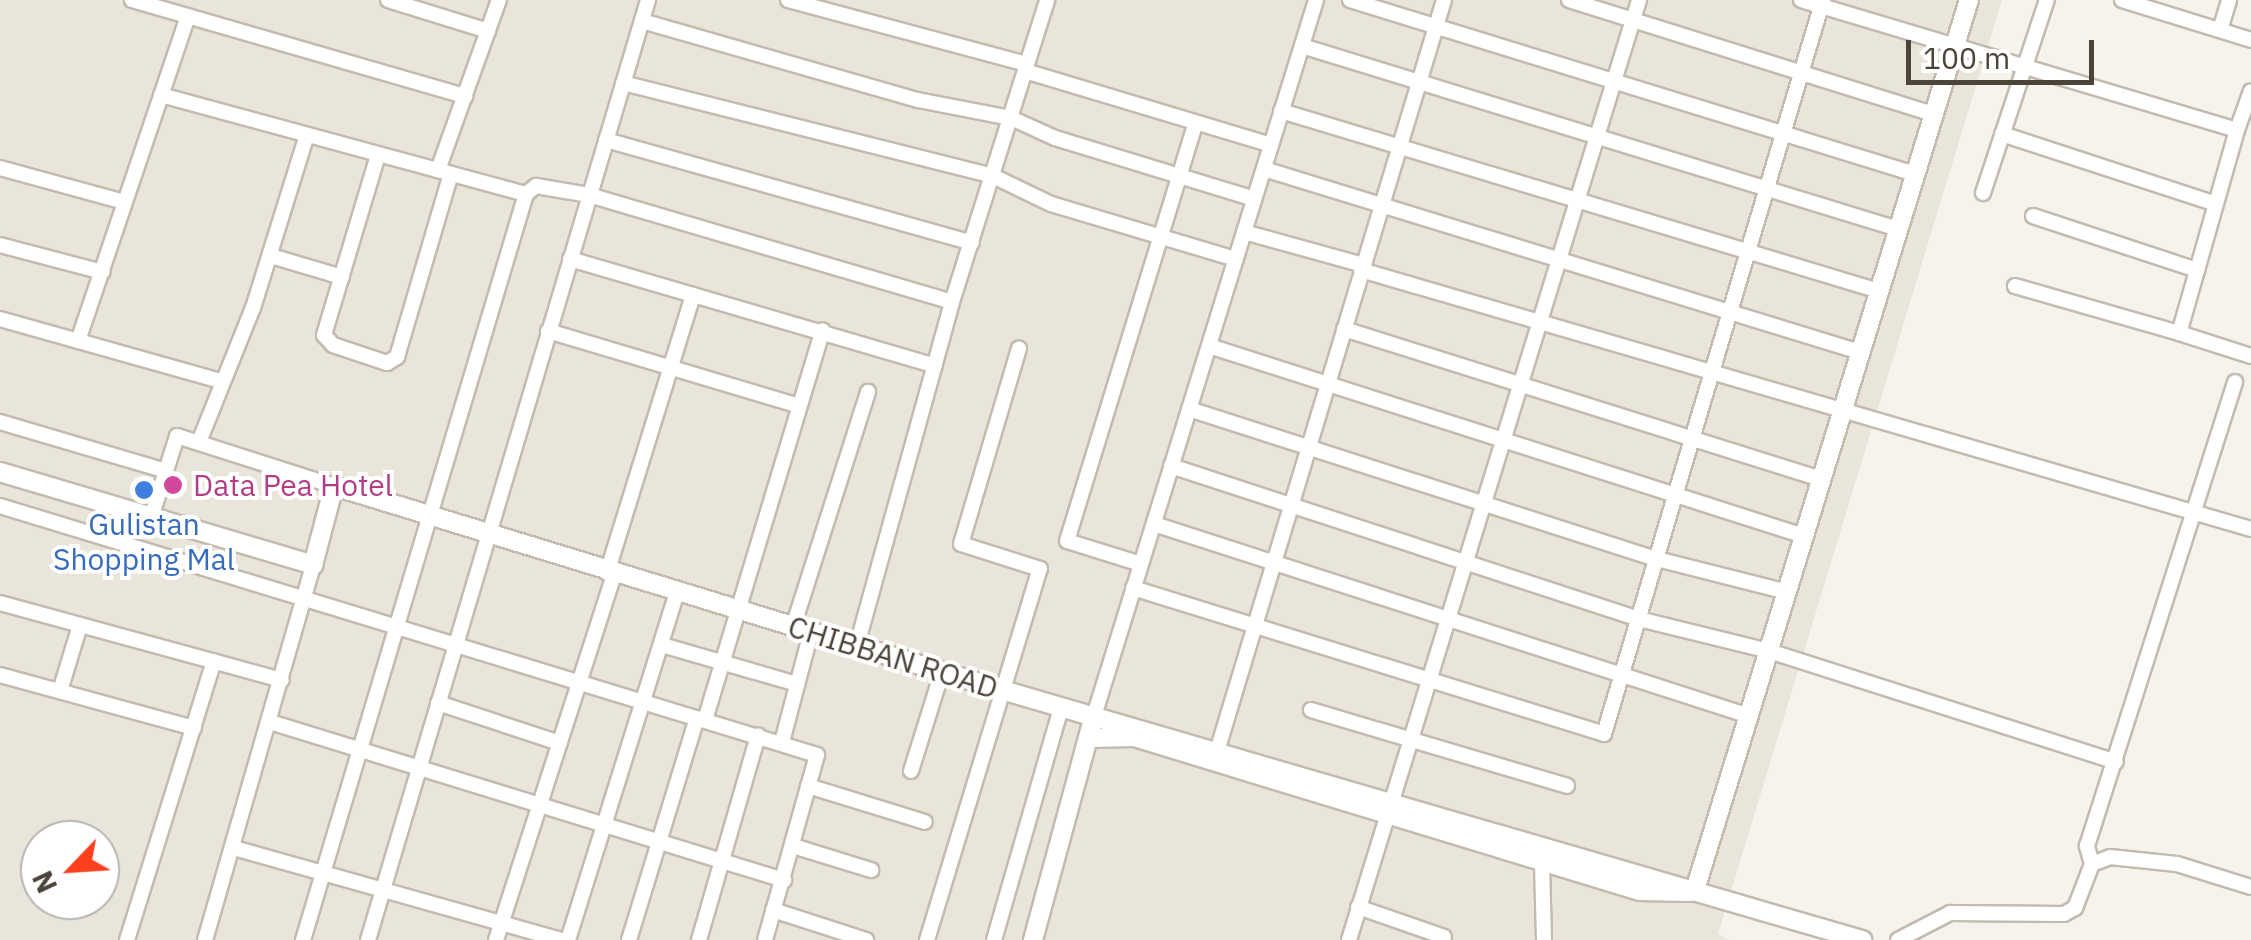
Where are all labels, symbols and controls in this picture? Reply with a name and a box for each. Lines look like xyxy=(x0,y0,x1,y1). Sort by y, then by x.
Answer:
scale bar xyxy=(1911,20,2098,82)
text: 100 m xyxy=(1923,38,2010,77)
place label: Data Pea Hotel xyxy=(193,467,393,503)
marker: Data Pea Hotel xyxy=(162,474,184,496)
marker: Gulistan Shopping Mal xyxy=(133,479,155,501)
place label: Gulistan Shopping Mal xyxy=(53,506,235,576)
street label: CHIBBAN ROAD xyxy=(784,608,1002,706)
north arrow xyxy=(20,820,120,920)
text: N xyxy=(23,865,65,899)

